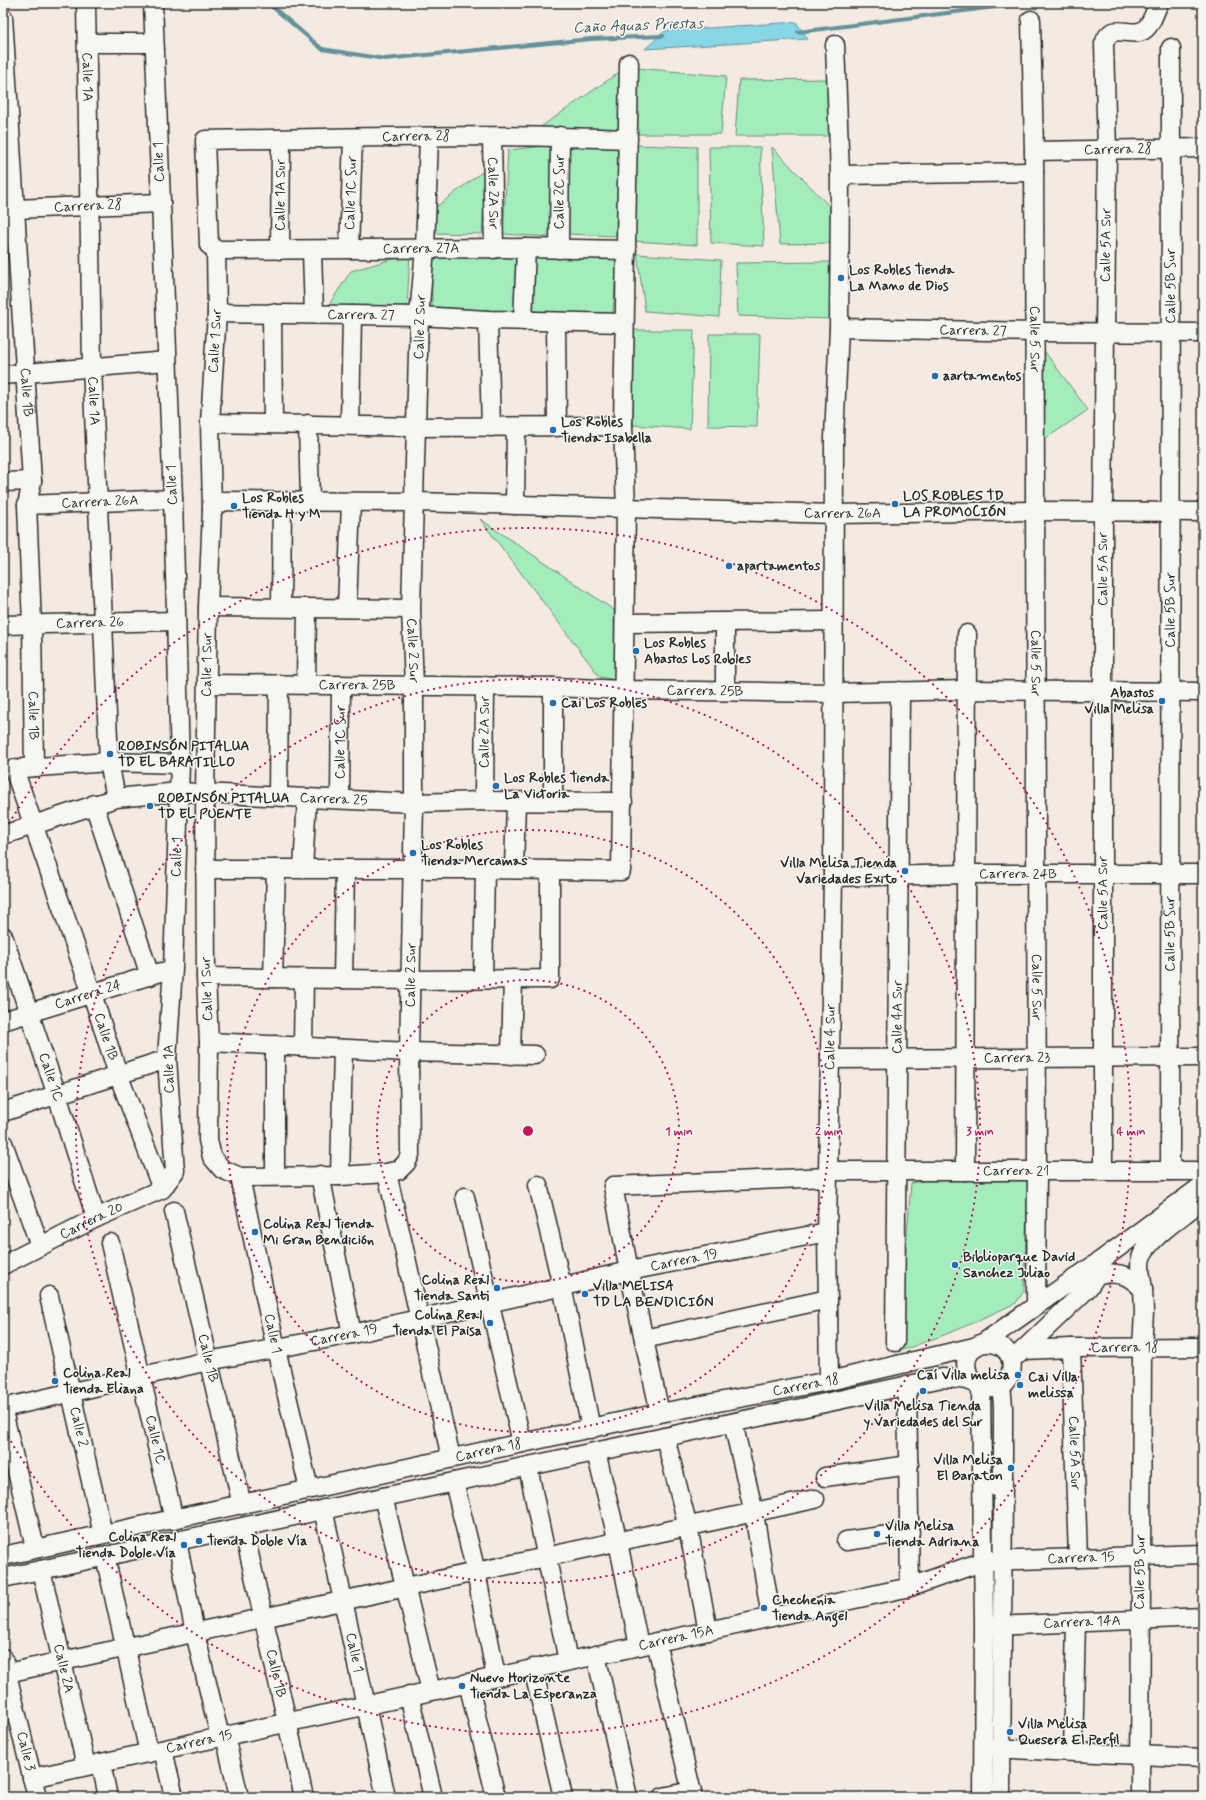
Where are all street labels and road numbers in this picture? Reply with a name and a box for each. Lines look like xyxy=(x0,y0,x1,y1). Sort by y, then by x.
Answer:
street label: Calle 1A xyxy=(78,52,97,102)
street label: Carrera 28 xyxy=(382,127,450,146)
street label: Carrera 28 xyxy=(1084,140,1152,159)
street label: Calle 1 xyxy=(149,142,169,182)
street label: Calle 2C Sur xyxy=(550,154,569,230)
street label: Calle 1C Sur xyxy=(341,155,361,231)
street label: Calle 2A Sur xyxy=(483,157,503,230)
street label: Calle 1A Sur xyxy=(271,159,290,231)
street label: Carrera 28 xyxy=(54,196,122,216)
street label: Calle 5A Sur xyxy=(1097,208,1115,282)
street label: Carrera 27A xyxy=(383,239,459,258)
street label: Calle 5B Sur xyxy=(1162,248,1180,324)
street label: Calle 2 Sur xyxy=(410,294,430,360)
street label: Carrera 27 xyxy=(327,306,395,325)
street label: Calle 5 Sur xyxy=(1025,306,1044,372)
street label: Calle 1 Sur xyxy=(204,309,226,374)
street label: Carrera 27 xyxy=(939,321,1007,340)
street label: Calle 1B xyxy=(16,367,37,417)
street label: Calle 1A xyxy=(83,376,104,426)
street label: Calle 1 xyxy=(162,465,182,505)
street label: Carrera 26A xyxy=(61,491,139,513)
street label: Carrera 26A xyxy=(804,504,881,523)
street label: Calle 5A Sur xyxy=(1094,532,1112,606)
street label: Calle 5B Sur xyxy=(1161,572,1180,648)
street label: Carrera 26 xyxy=(56,613,125,633)
street label: Calle 2 Sur xyxy=(402,618,423,683)
street label: Calle 5 Sur xyxy=(1026,630,1045,696)
street label: Calle 1 Sur xyxy=(198,632,217,697)
street label: Carrera 25B xyxy=(319,676,396,695)
street label: Carrera 25B xyxy=(666,682,744,701)
street label: Calle 1B xyxy=(24,691,43,740)
street label: Calle 2A Sur xyxy=(475,695,494,768)
street label: Calle 1C Sur xyxy=(331,704,350,779)
street label: Carrera 25 xyxy=(299,789,368,810)
street label: Calle 1 xyxy=(167,837,186,877)
street label: Calle 5A Sur xyxy=(1094,856,1112,930)
street label: Carrera 24B xyxy=(979,865,1057,883)
street label: Calle 5B Sur xyxy=(1161,896,1179,972)
street label: Calle 2 Sur xyxy=(401,942,421,1008)
street label: Calle 5 Sur xyxy=(1027,954,1046,1020)
street label: Calle 1 Sur xyxy=(197,956,217,1021)
street label: Carrera 24 xyxy=(52,976,124,1013)
street label: Calle 4A Sur xyxy=(888,980,907,1054)
street label: Calle 4 Sur xyxy=(821,1004,840,1070)
street label: Calle 1B xyxy=(90,1011,122,1063)
street label: Calle 1A xyxy=(160,1044,178,1094)
street label: Carrera 23 xyxy=(984,1049,1050,1067)
street label: Calle 1C xyxy=(34,1050,67,1104)
street label: Carrera 21 xyxy=(983,1162,1049,1180)
street label: Carrera 20 xyxy=(57,1198,126,1244)
street label: Carrera 19 xyxy=(649,1245,719,1276)
street label: Calle 1 xyxy=(260,1312,286,1355)
street label: Carrera 19 xyxy=(309,1319,380,1351)
street label: Calle 1B xyxy=(194,1332,222,1384)
street label: Carrera 18 xyxy=(1091,1338,1159,1357)
street label: Carrera 18 xyxy=(771,1370,841,1400)
street label: Calle 2 xyxy=(65,1405,92,1449)
street label: Calle 1C xyxy=(141,1413,170,1466)
street label: Calle 5A Sur xyxy=(1064,1416,1085,1490)
street label: Carrera 18 xyxy=(454,1434,524,1466)
street label: Calle 5B Sur xyxy=(1130,1534,1150,1610)
street label: Carrera 15 xyxy=(1047,1548,1115,1568)
street label: Carrera 14A xyxy=(1043,1612,1121,1633)
street label: Carrera 15A xyxy=(637,1621,715,1655)
street label: Calle 1 xyxy=(341,1631,368,1674)
street label: Calle 2A xyxy=(49,1642,78,1695)
street label: Calle 1B xyxy=(262,1647,290,1699)
street label: Carrera 15 xyxy=(164,1726,234,1758)
street label: Calle 3 xyxy=(12,1730,39,1773)

